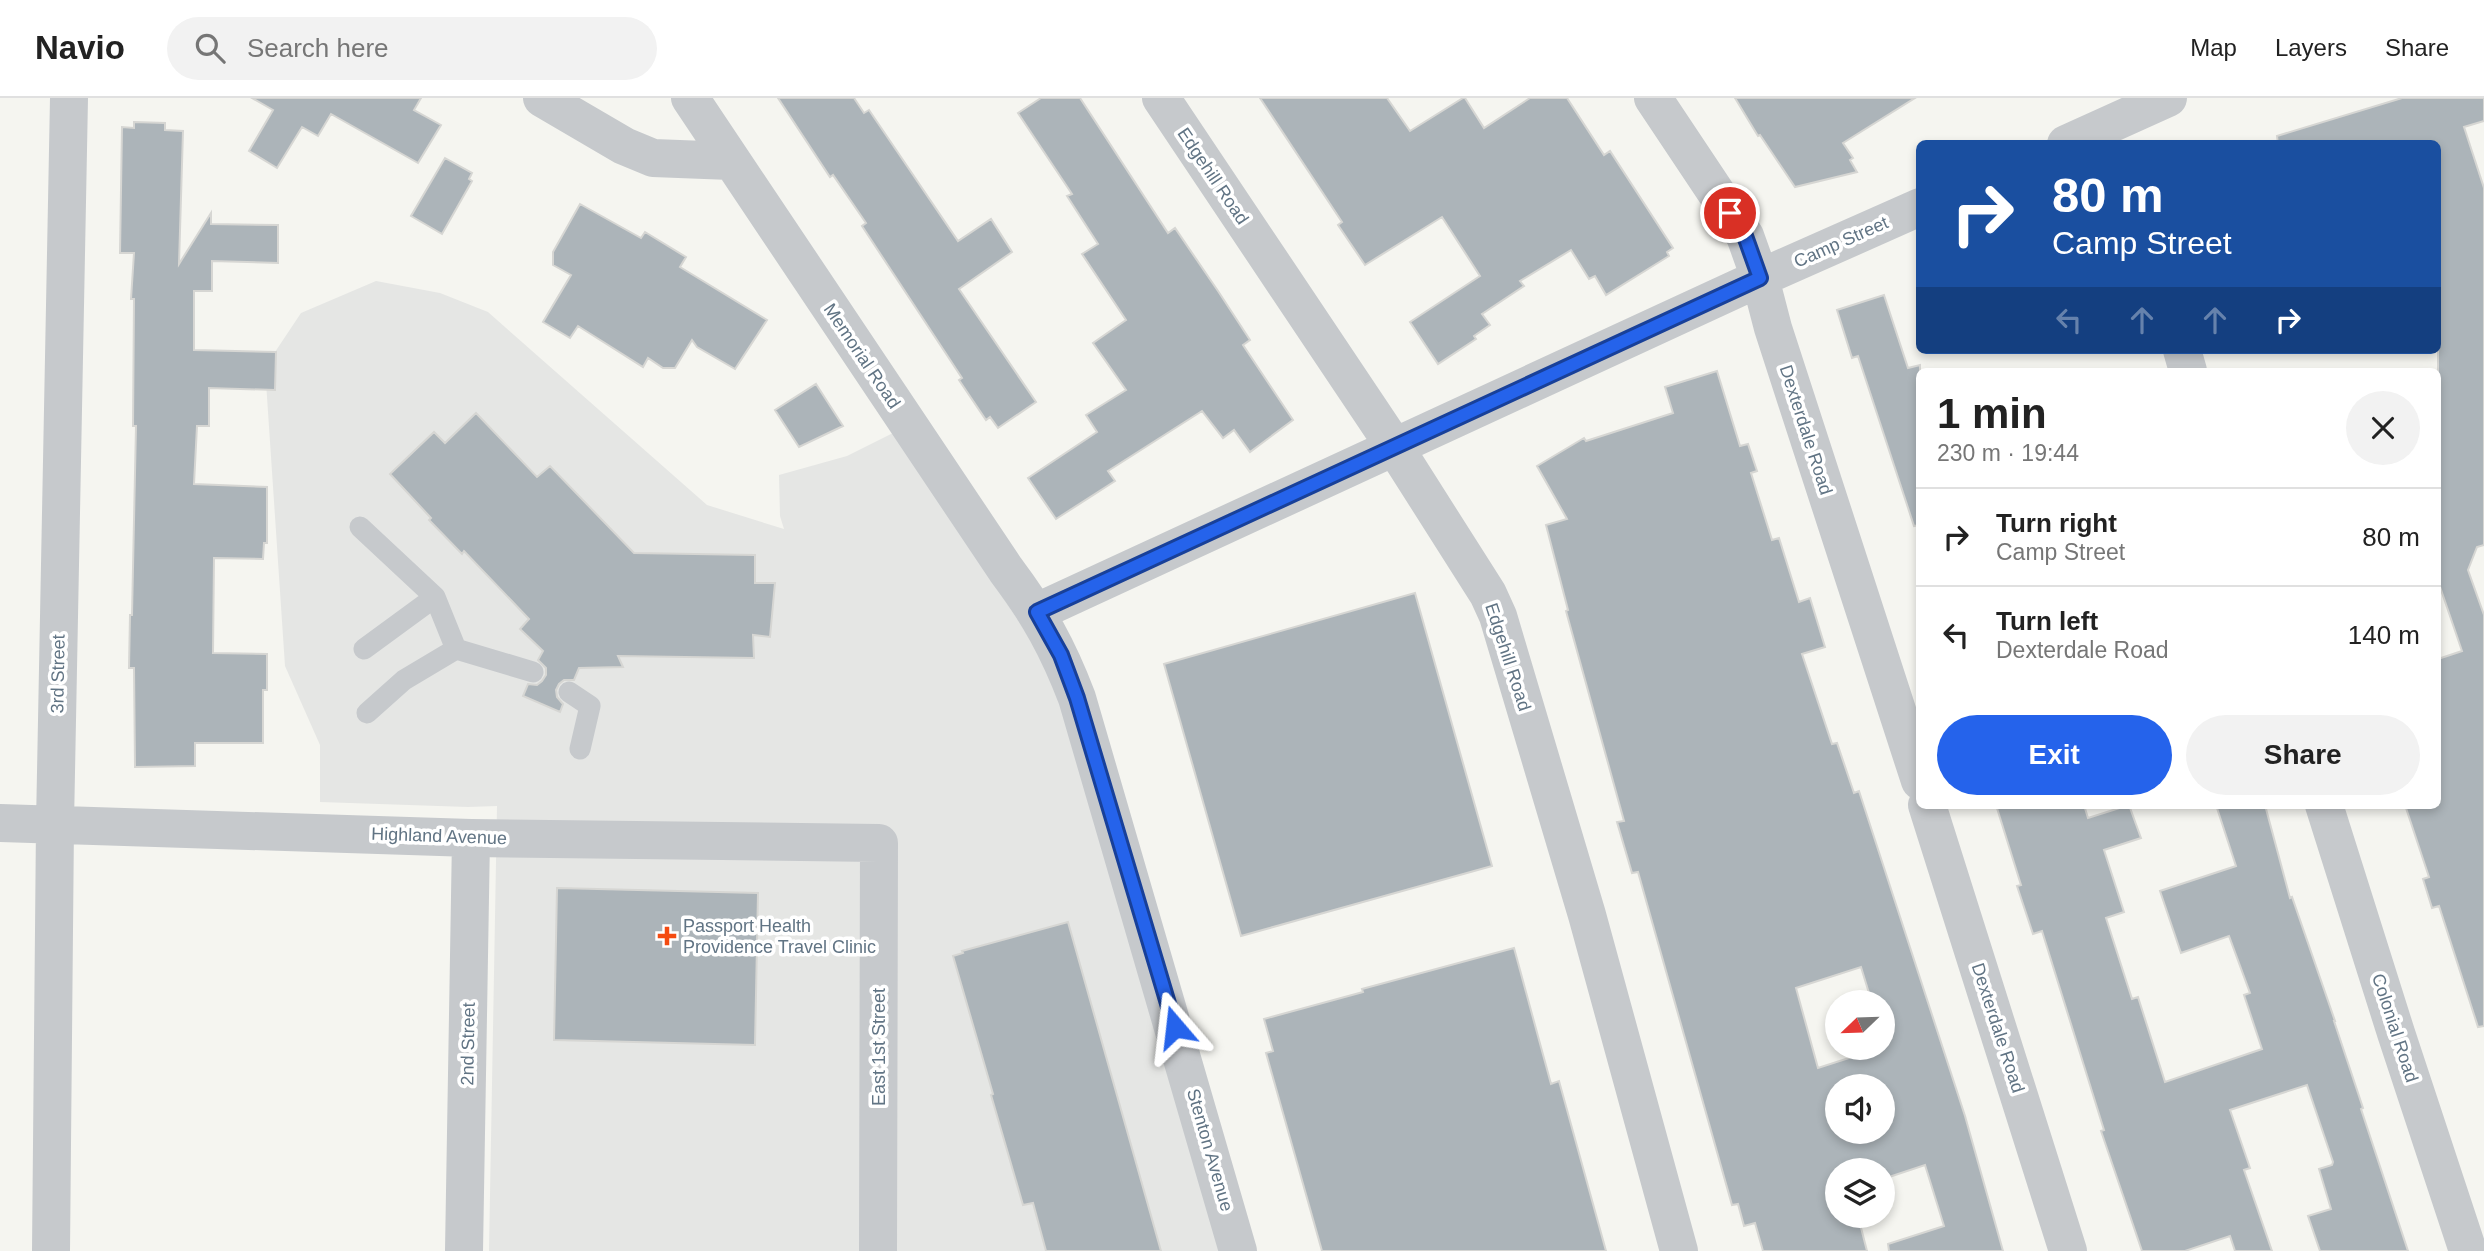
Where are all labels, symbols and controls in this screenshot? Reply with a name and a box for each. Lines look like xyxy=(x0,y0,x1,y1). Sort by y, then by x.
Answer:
search box xyxy=(167,17,657,80)
text: Navio xyxy=(35,29,125,66)
icon: search xyxy=(191,29,229,67)
text: Search here xyxy=(247,33,389,63)
text: Map xyxy=(2190,34,2237,61)
text: Layers xyxy=(2275,34,2347,61)
text: Share xyxy=(2385,34,2449,61)
street label: Edgehill Road xyxy=(1173,124,1253,228)
icon: right xyxy=(1937,168,2028,259)
text: 80 m xyxy=(2052,168,2164,222)
pin xyxy=(1700,183,1760,243)
icon: arrive xyxy=(1711,194,1749,232)
street label: Camp Street xyxy=(1791,212,1891,272)
text: Camp Street xyxy=(2052,225,2232,261)
street label: Memorial Road xyxy=(820,300,904,412)
icon: left xyxy=(2050,301,2088,339)
icon: ahead xyxy=(2123,301,2161,339)
icon: ahead xyxy=(2196,301,2234,339)
icon: right xyxy=(2269,301,2307,339)
street label: Dexterdale Road xyxy=(1776,363,1836,497)
text: 1 min xyxy=(1937,390,2047,437)
button: close xyxy=(2346,391,2420,465)
text: 230 m · 19:44 xyxy=(1937,440,2079,466)
text: Turn right xyxy=(1996,508,2117,538)
icon: right xyxy=(1937,518,1975,556)
text: 80 m xyxy=(2362,522,2420,552)
text: Camp Street xyxy=(1996,539,2125,565)
street label: Edgehill Road xyxy=(1481,601,1535,713)
text: Turn left xyxy=(1996,606,2098,636)
icon: left xyxy=(1937,616,1975,654)
text: 140 m xyxy=(2348,620,2420,650)
street label: 3rd Street xyxy=(47,634,69,714)
text: Dexterdale Road xyxy=(1996,637,2169,663)
button: Exit xyxy=(1937,715,2172,795)
button: Share xyxy=(2186,715,2420,795)
street label: Highland Avenue xyxy=(371,824,507,848)
place label: Passport Health Providence Travel Clinic xyxy=(683,916,876,957)
marker: Passport Health Providence Travel Clinic xyxy=(657,926,677,946)
street label: Dexterdale Road xyxy=(1968,961,2028,1095)
street label: Colonial Road xyxy=(2368,971,2422,1085)
street label: East 1st Street xyxy=(869,988,889,1106)
position arrow xyxy=(1138,990,1212,1064)
north arrow xyxy=(1825,990,1895,1060)
map controls xyxy=(1825,990,1895,1228)
street label: 2nd Street xyxy=(457,1002,479,1086)
button: sound xyxy=(1825,1074,1895,1144)
street label: Stenton Avenue xyxy=(1183,1086,1237,1214)
button: layers xyxy=(1825,1158,1895,1228)

